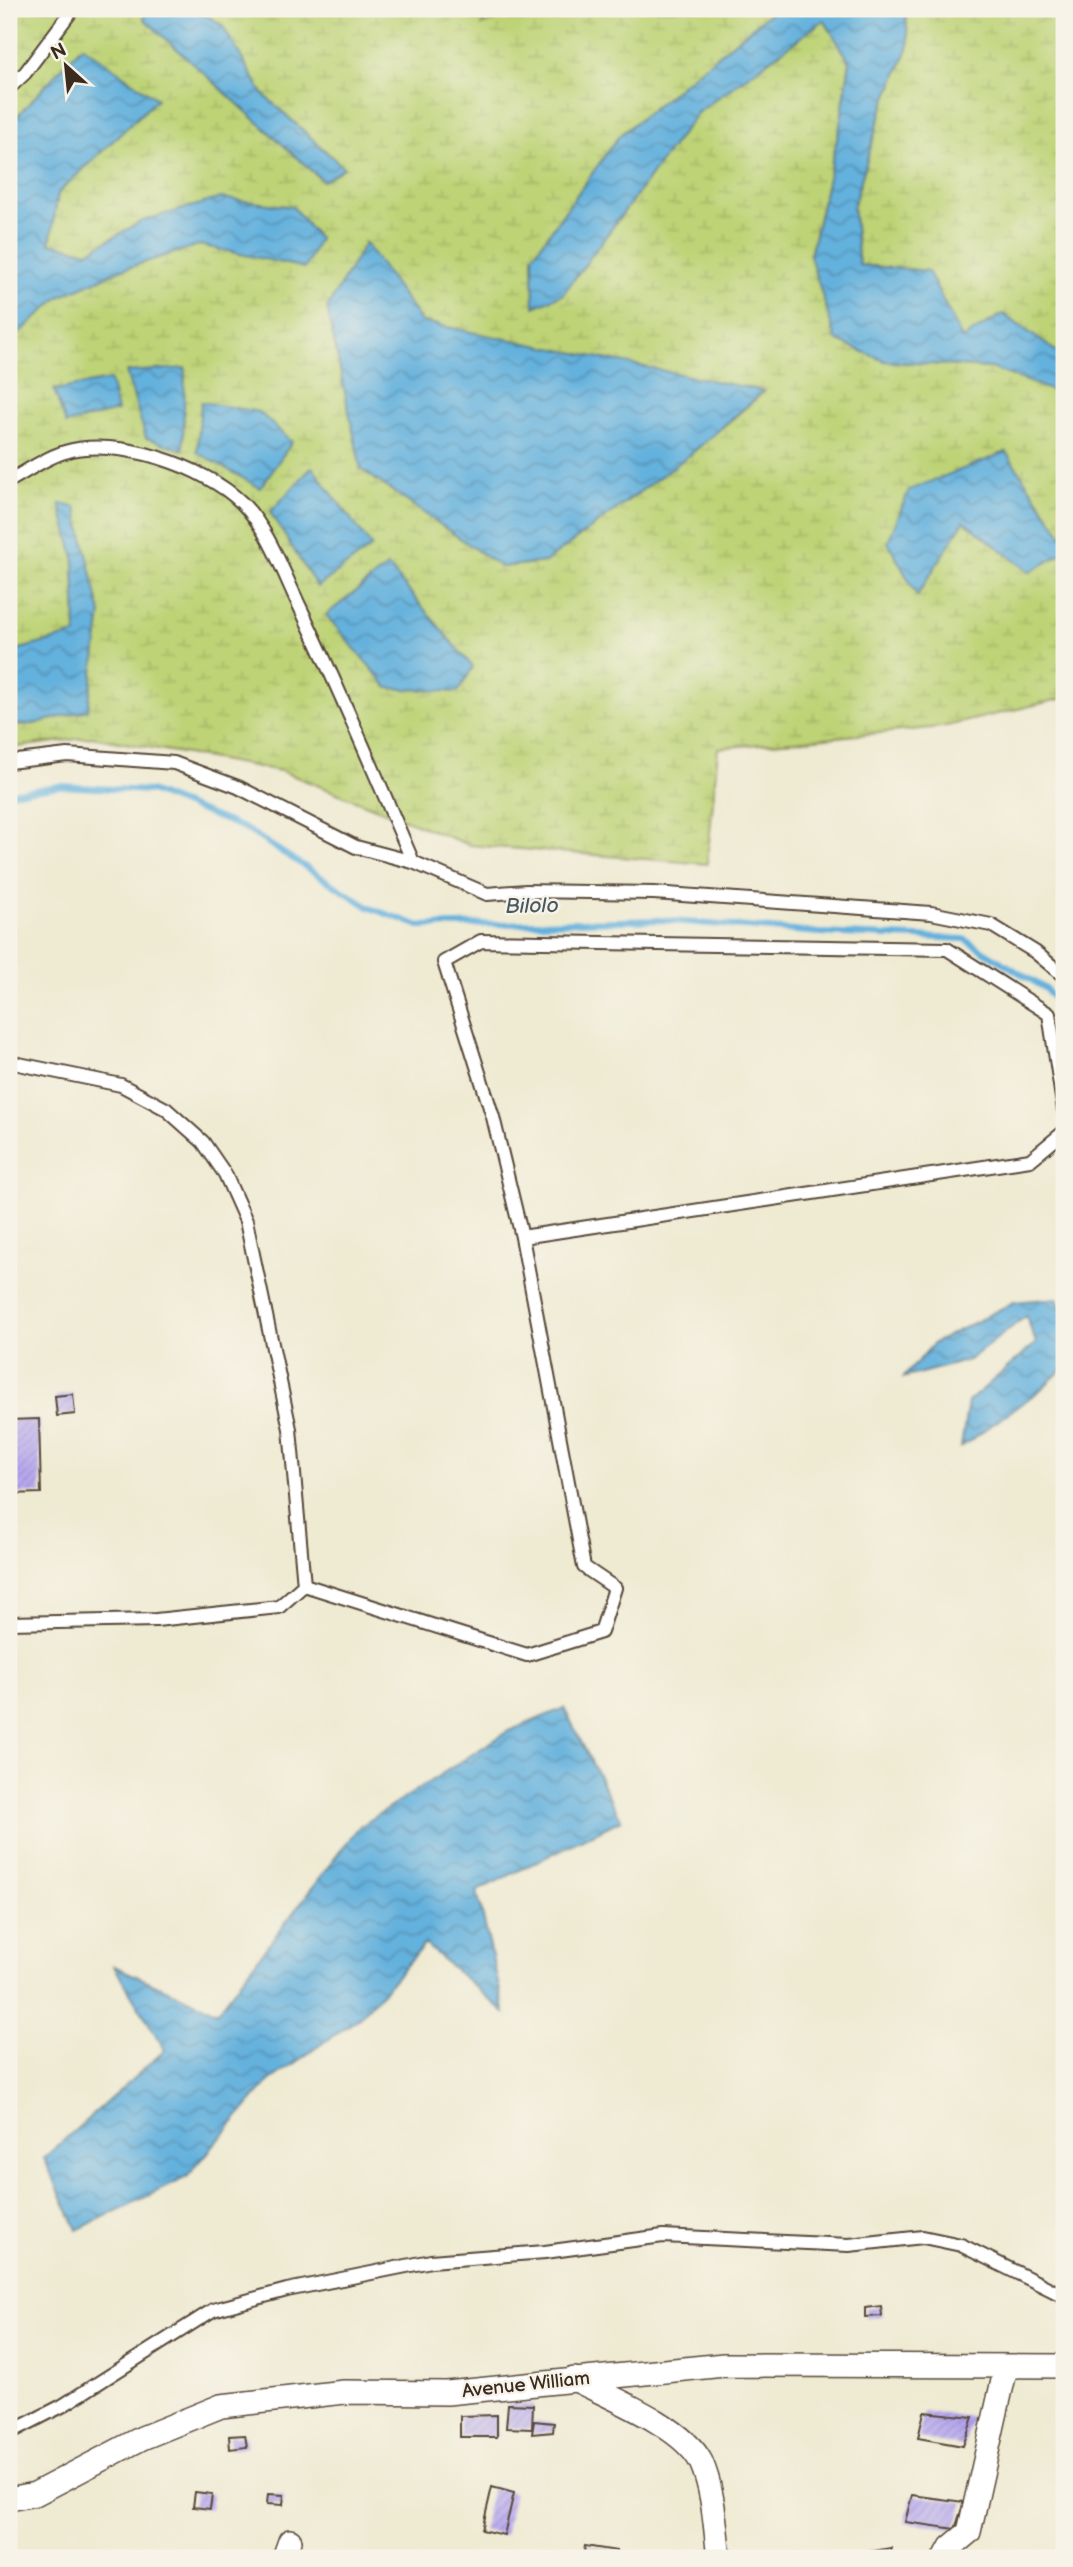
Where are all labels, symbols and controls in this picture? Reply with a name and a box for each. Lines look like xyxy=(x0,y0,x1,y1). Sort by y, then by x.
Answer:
north arrow xyxy=(32,32,102,102)
text: N xyxy=(47,39,71,66)
water label: Bilolo xyxy=(505,893,559,919)
street label: Avenue William xyxy=(461,2367,591,2403)

